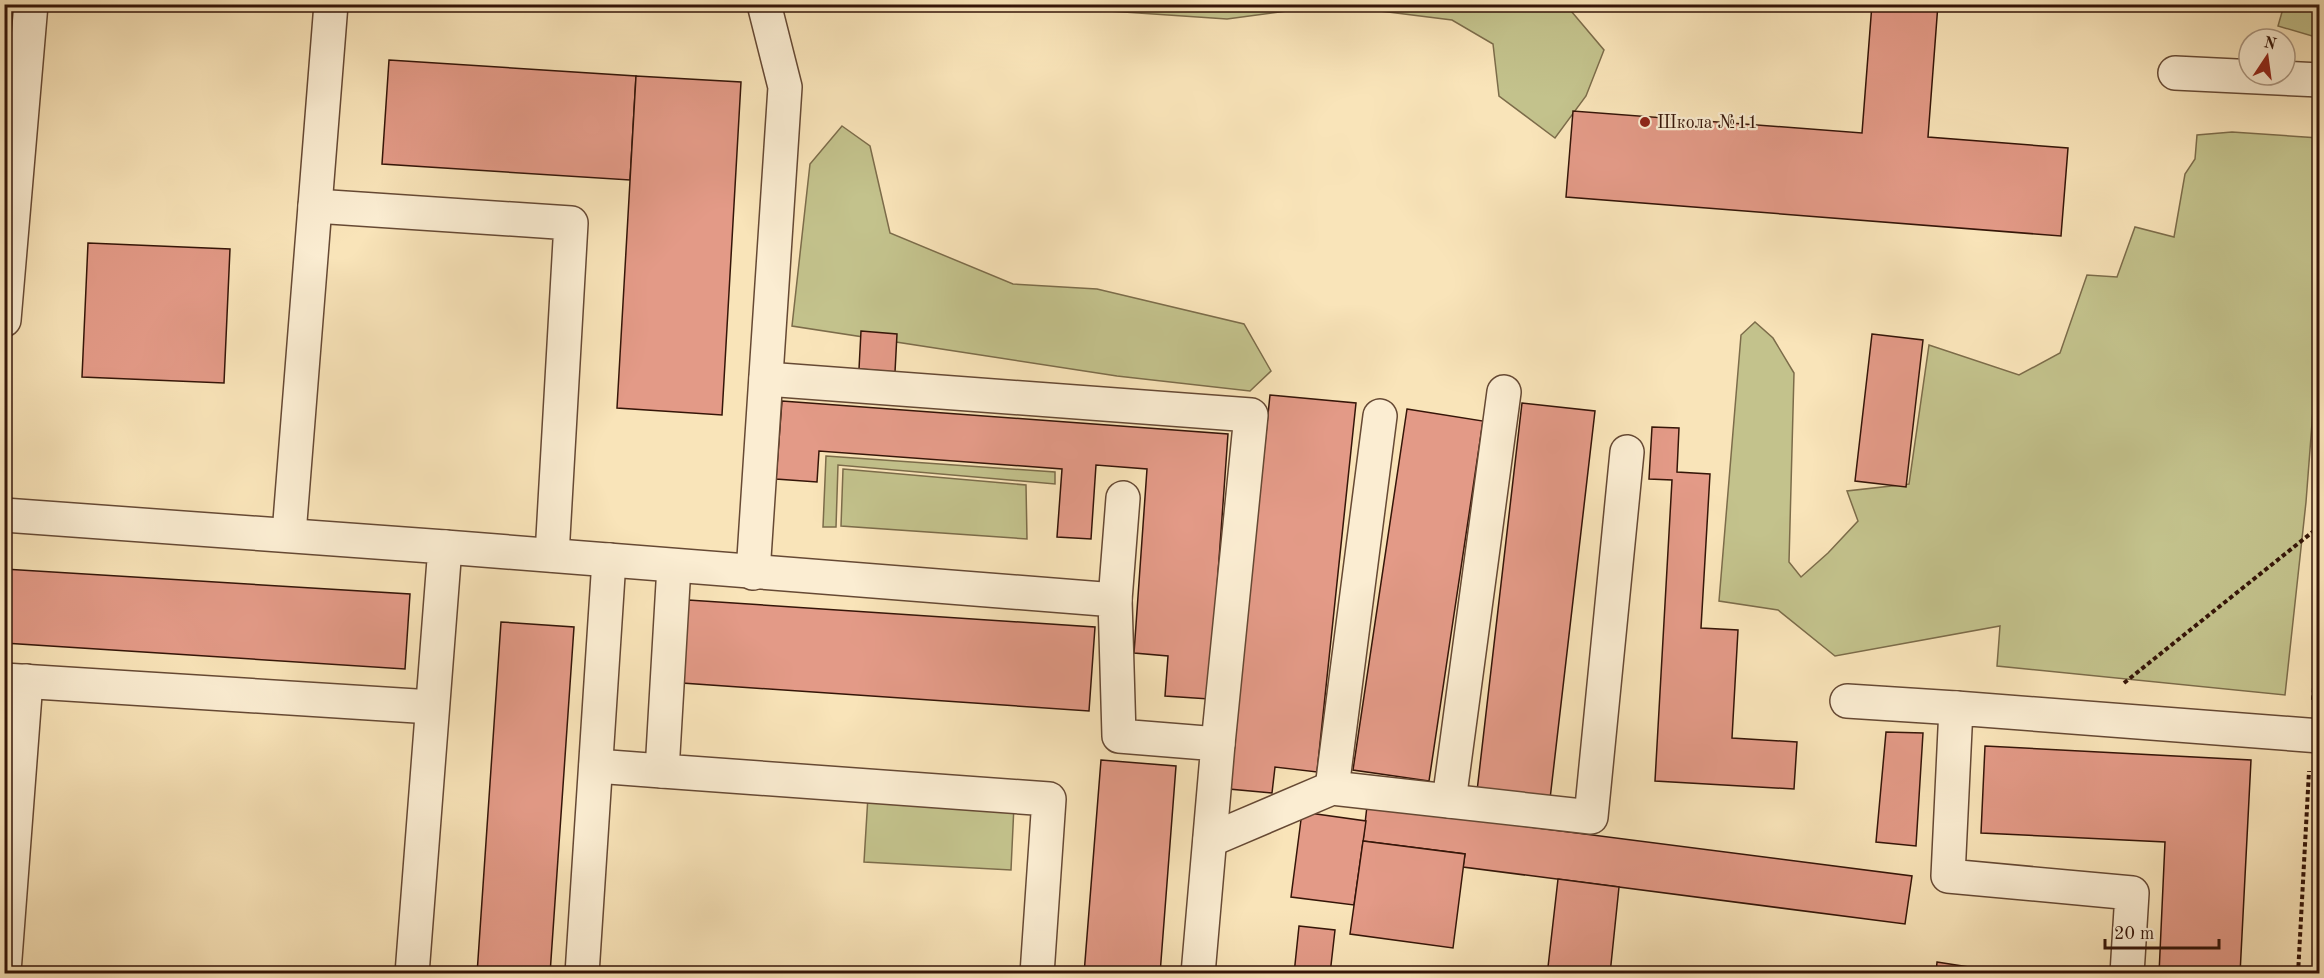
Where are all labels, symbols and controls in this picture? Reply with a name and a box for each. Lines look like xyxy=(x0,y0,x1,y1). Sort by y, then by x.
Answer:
north arrow xyxy=(2237,27,2297,87)
text: N xyxy=(2262,35,2278,54)
place label: Школа №11 xyxy=(1657,114,1758,132)
marker: Школа №11 xyxy=(1638,115,1652,129)
scale bar xyxy=(2105,912,2219,950)
text: 20 m xyxy=(2114,925,2154,943)

